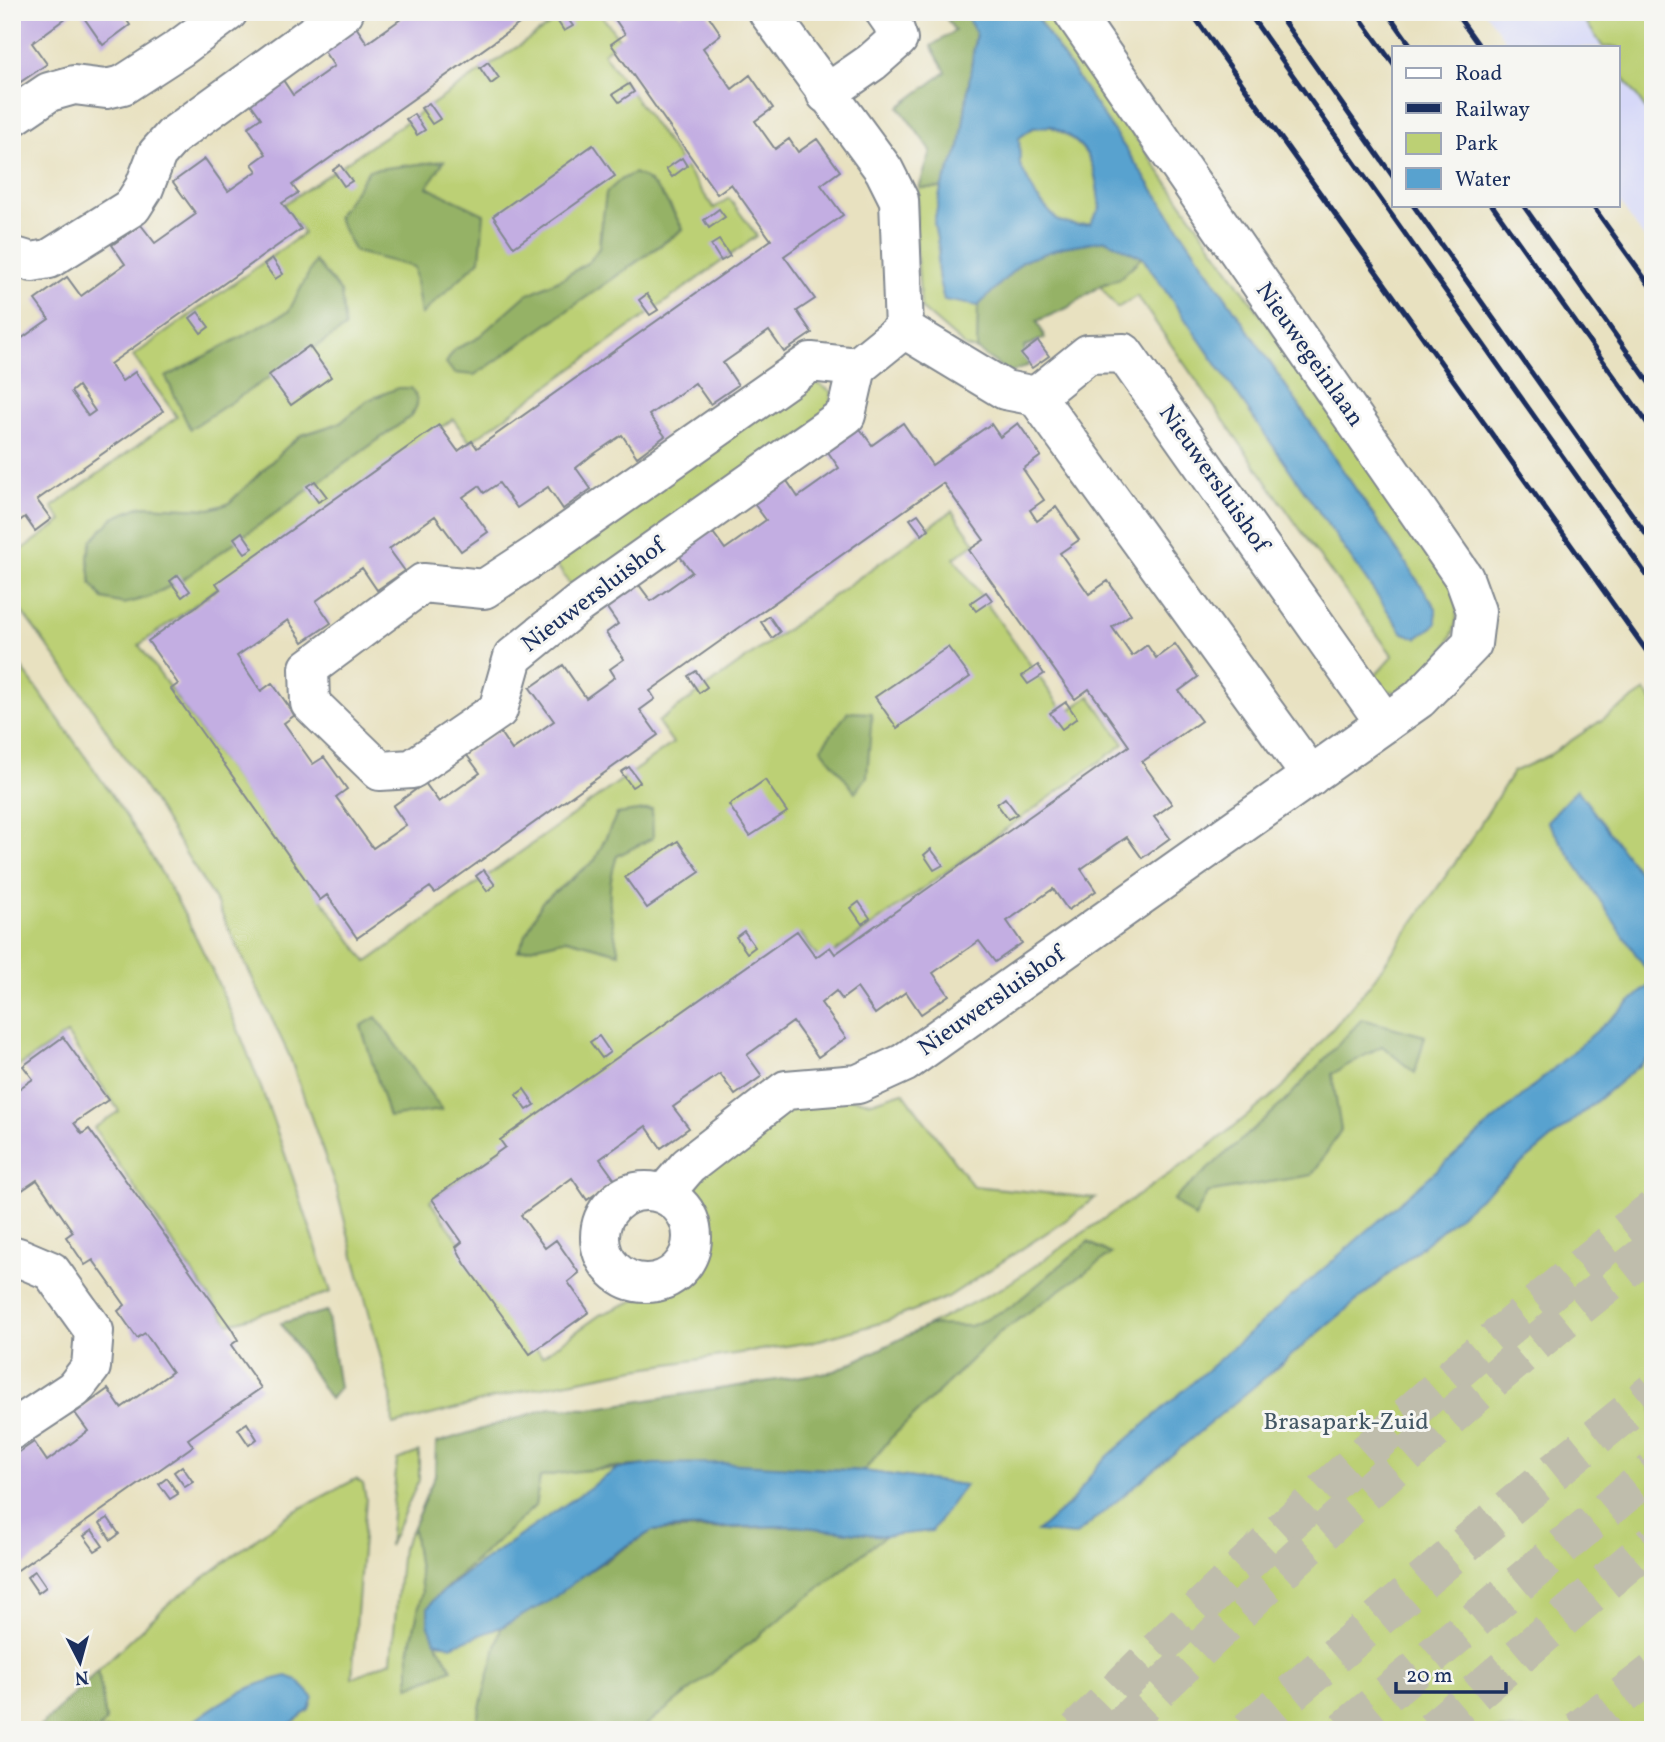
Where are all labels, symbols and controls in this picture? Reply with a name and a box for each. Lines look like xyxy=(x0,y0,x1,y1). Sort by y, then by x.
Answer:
legend xyxy=(1392,46,1620,206)
text: Road xyxy=(1455,60,1502,89)
text: Railway xyxy=(1455,96,1531,125)
text: Park xyxy=(1455,130,1498,159)
text: Water xyxy=(1455,166,1511,195)
street label: Nieuwegeinlaan xyxy=(1246,276,1372,434)
street label: Nieuwersluishof xyxy=(1150,398,1278,562)
street label: Nieuwersluishof xyxy=(515,529,675,662)
street label: Nieuwersluishof xyxy=(911,937,1075,1065)
park label: Brasapark-Zuid xyxy=(1263,1406,1429,1440)
north arrow xyxy=(46,1626,116,1696)
scale bar xyxy=(1396,1651,1506,1695)
text: 20 m xyxy=(1406,1662,1452,1691)
text: N xyxy=(73,1663,90,1691)

